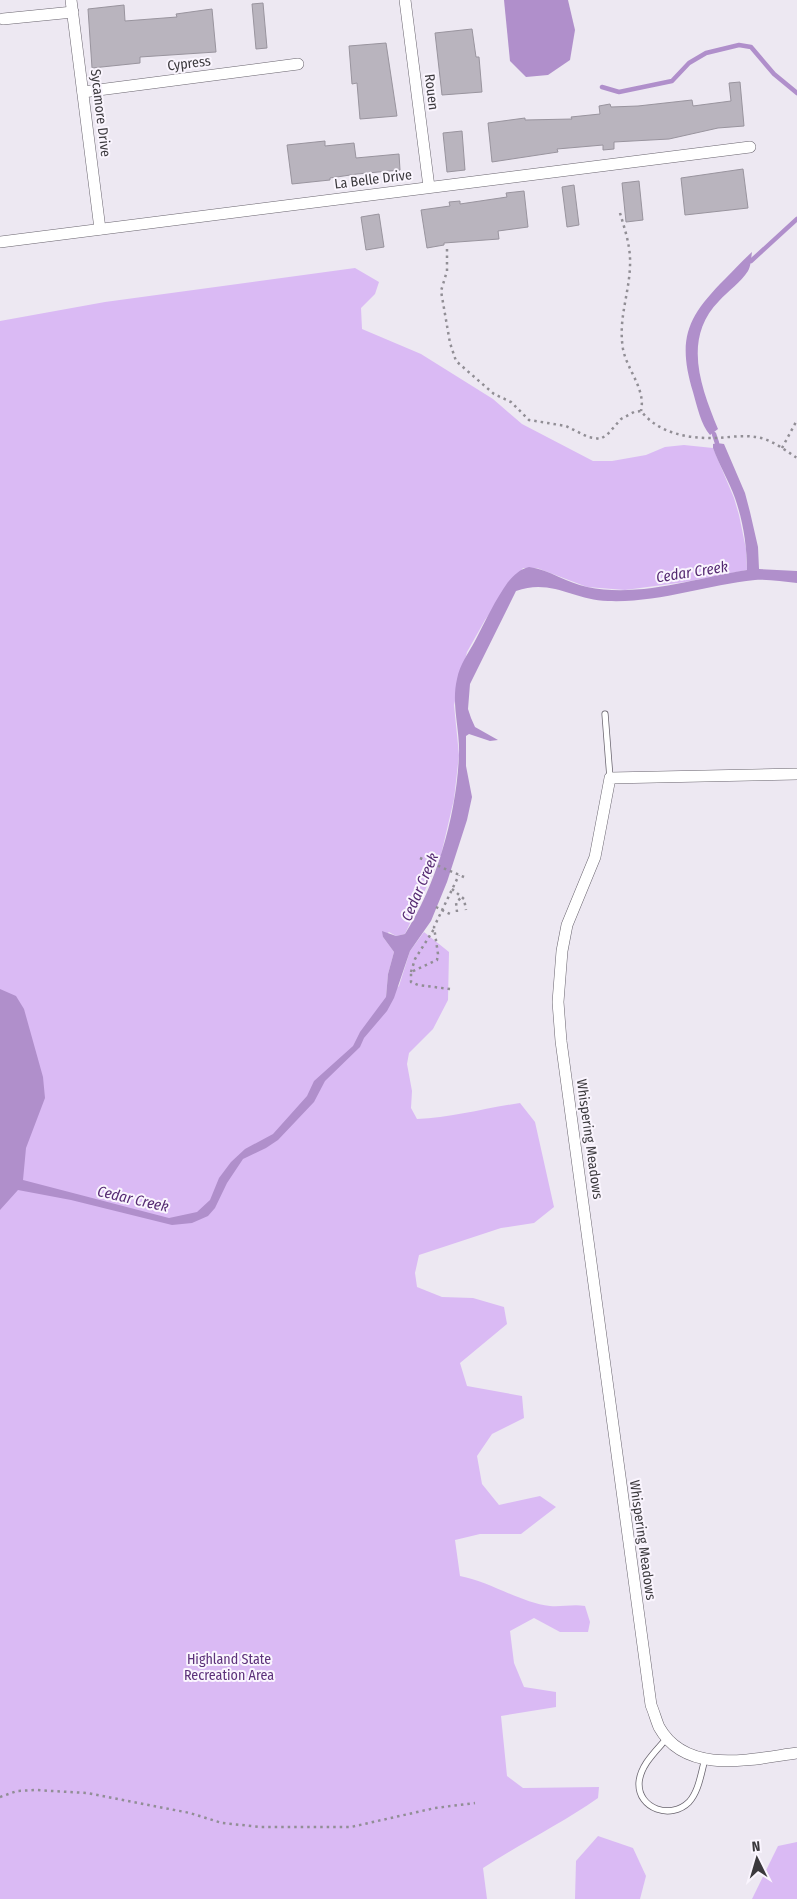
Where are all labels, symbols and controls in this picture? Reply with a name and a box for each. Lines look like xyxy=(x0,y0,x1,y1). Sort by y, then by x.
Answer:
street label: Cypress xyxy=(167,52,212,75)
street label: Sycamore Drive xyxy=(87,68,114,158)
street label: Rouen xyxy=(421,73,442,111)
street label: La Belle Drive xyxy=(333,166,413,193)
water label: Cedar Creek xyxy=(655,557,730,587)
water label: Cedar Creek xyxy=(398,850,443,924)
street label: Whispering Meadows xyxy=(573,1078,606,1200)
water label: Cedar Creek xyxy=(96,1182,171,1216)
street label: Whispering Meadows xyxy=(626,1479,659,1601)
park label: Highland State Recreation Area xyxy=(184,1651,274,1684)
north arrow xyxy=(732,1834,782,1884)
text: N xyxy=(751,1838,761,1855)

